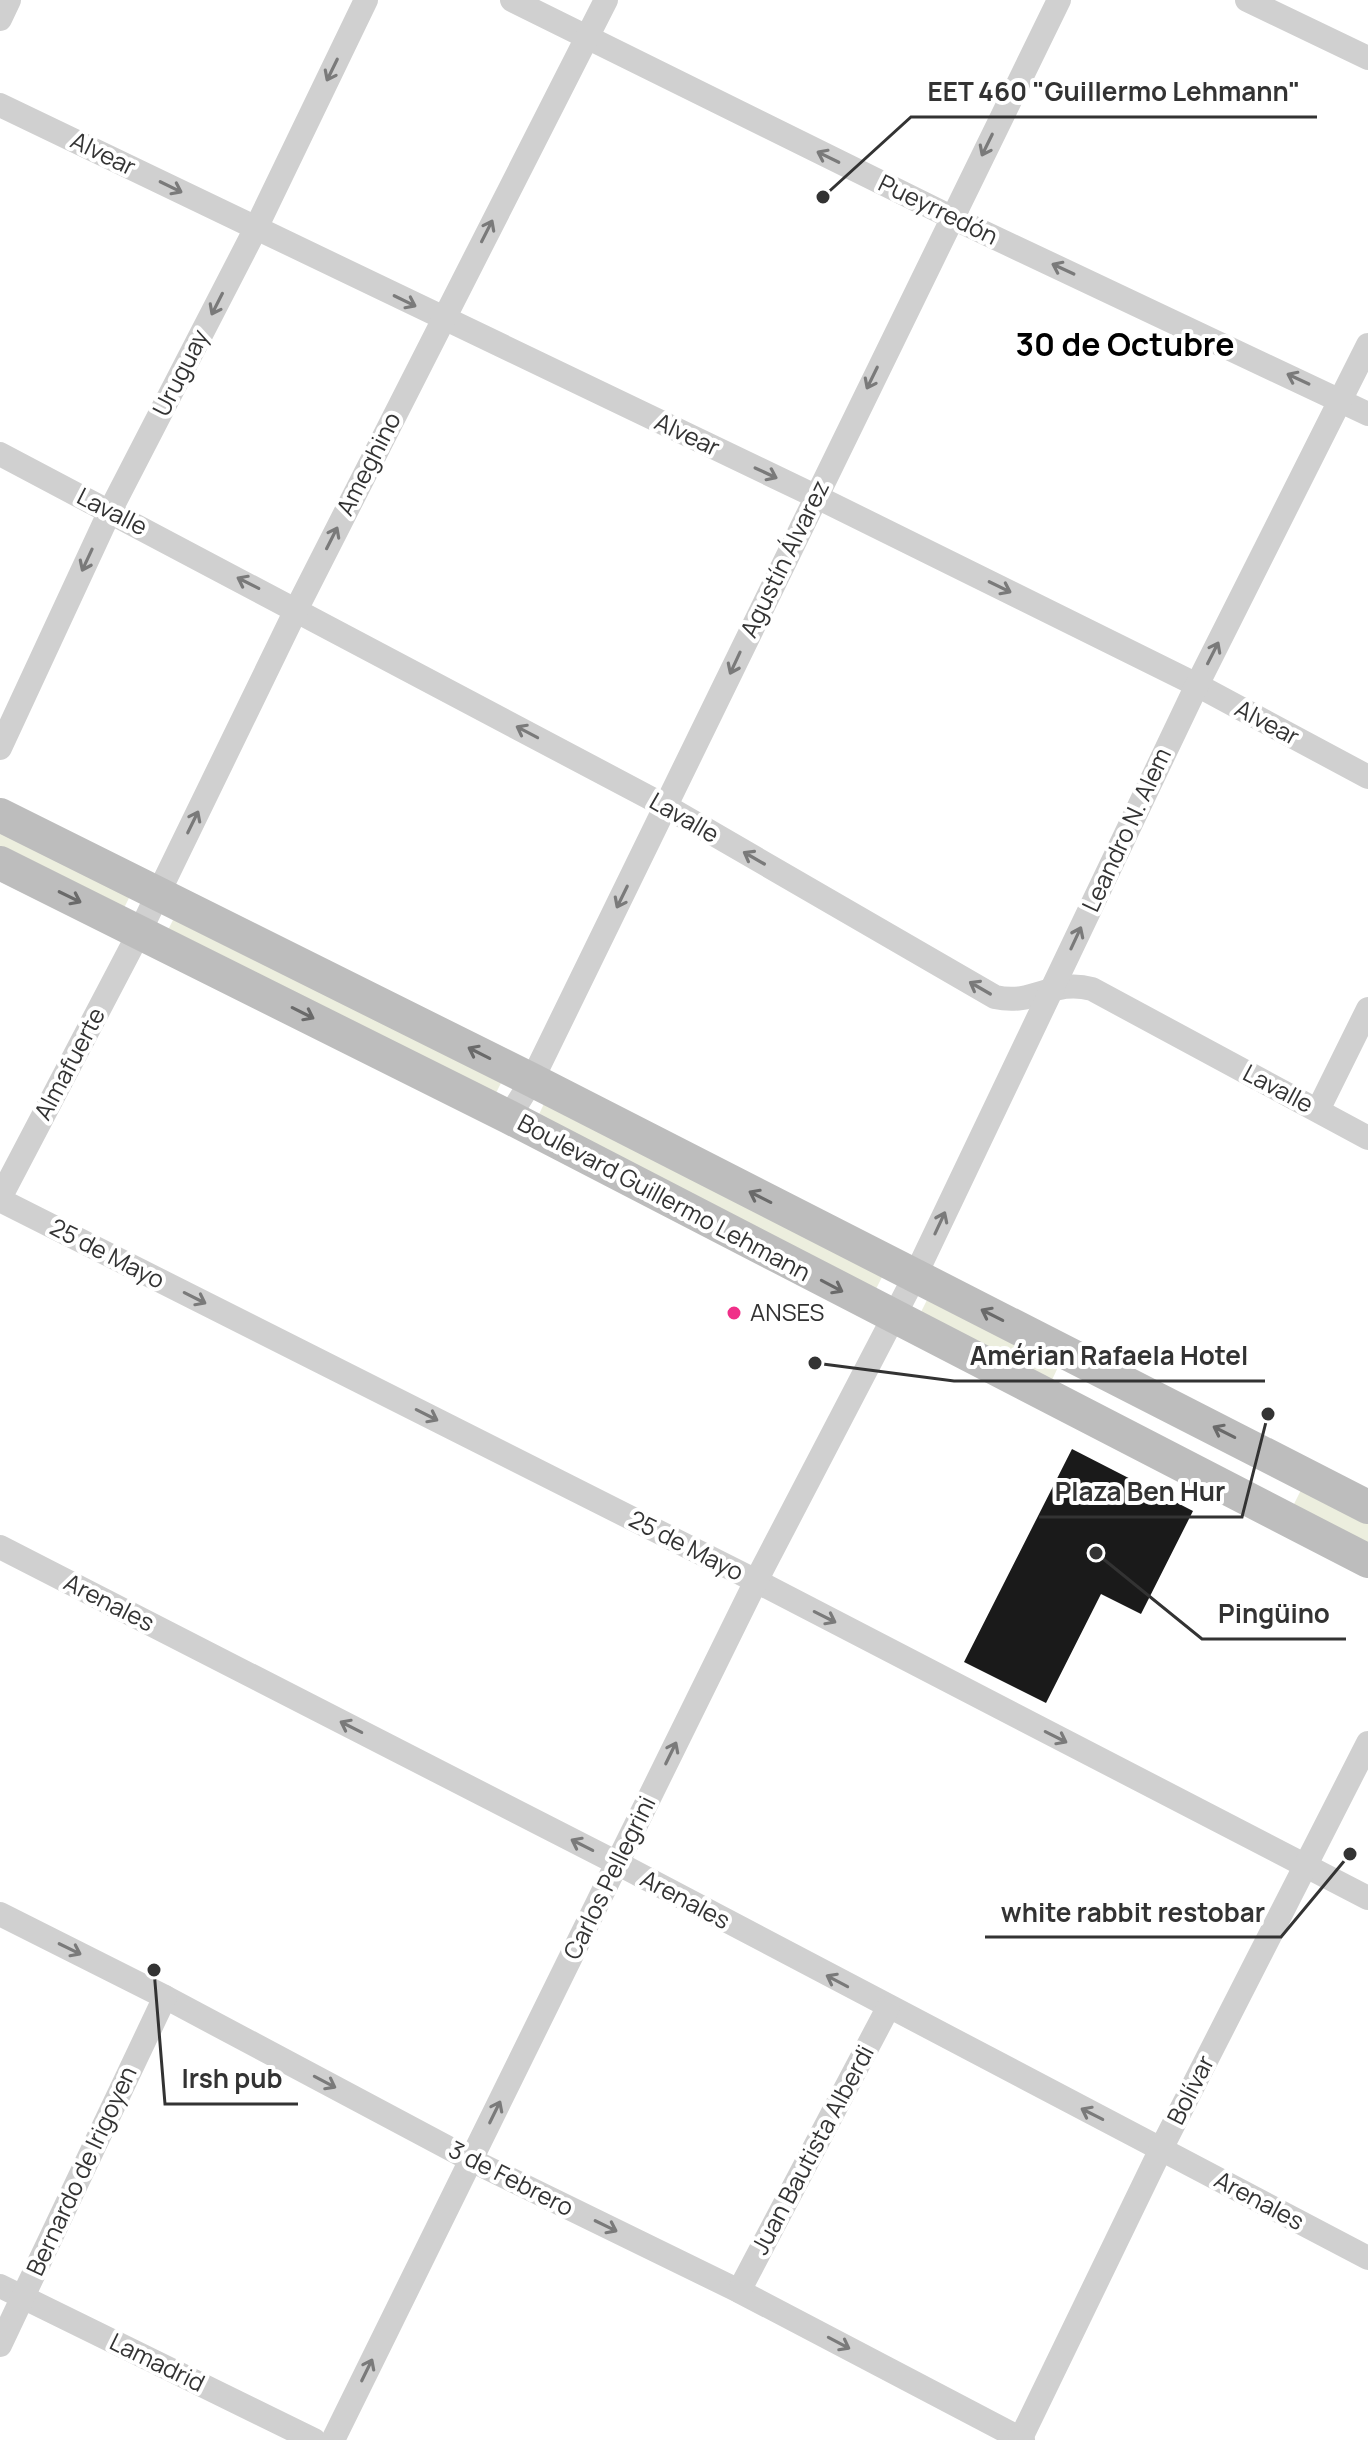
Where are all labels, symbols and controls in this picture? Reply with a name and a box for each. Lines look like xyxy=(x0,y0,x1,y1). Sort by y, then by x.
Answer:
one-way arrow xyxy=(324,58,339,82)
callout: EET 460 "Guillermo Lehmann" xyxy=(911,67,1317,117)
text: EET 460 "Guillermo Lehmann" xyxy=(928,73,1300,109)
street label: Alvear xyxy=(66,123,142,183)
one-way arrow xyxy=(979,133,994,157)
one-way arrow xyxy=(817,148,841,164)
street label: Pueyrredón xyxy=(873,166,1004,252)
one-way arrow xyxy=(159,180,183,195)
one-way arrow xyxy=(480,220,496,244)
one-way arrow xyxy=(1051,261,1075,276)
one-way arrow xyxy=(209,291,225,315)
one-way arrow xyxy=(392,294,416,309)
district label: 30 de Octubre xyxy=(1015,322,1235,366)
street label: Uruguay xyxy=(144,323,216,421)
one-way arrow xyxy=(864,366,879,390)
one-way arrow xyxy=(1287,371,1311,386)
street label: Alvear xyxy=(650,404,726,463)
street label: Ameghino xyxy=(328,406,408,521)
one-way arrow xyxy=(754,466,778,481)
street label: Agustín Álvarez xyxy=(731,474,836,643)
street label: Lavalle xyxy=(72,479,154,542)
one-way arrow xyxy=(325,527,340,551)
one-way arrow xyxy=(79,548,94,572)
one-way arrow xyxy=(237,574,261,590)
one-way arrow xyxy=(987,580,1011,595)
one-way arrow xyxy=(1205,641,1221,665)
one-way arrow xyxy=(727,651,742,675)
street label: Alvear xyxy=(1230,691,1306,752)
one-way arrow xyxy=(516,724,539,740)
street label: Leandro N. Alem xyxy=(1073,742,1178,917)
street label: Lavalle xyxy=(644,784,726,850)
one-way arrow xyxy=(186,811,201,835)
one-way arrow xyxy=(743,850,767,865)
one-way arrow xyxy=(614,885,629,909)
one-way arrow xyxy=(58,890,82,905)
one-way arrow xyxy=(1069,926,1084,950)
one-way arrow xyxy=(968,980,992,995)
street label: Almafuerte xyxy=(25,1001,112,1125)
one-way arrow xyxy=(290,1006,314,1021)
one-way arrow xyxy=(468,1045,492,1060)
street label: Lavalle xyxy=(1238,1055,1320,1120)
street label: Boulevard Guillermo Lehmann xyxy=(512,1105,817,1288)
one-way arrow xyxy=(749,1188,773,1204)
street label: 25 de Mayo xyxy=(45,1210,171,1296)
one-way arrow xyxy=(933,1211,948,1235)
one-way arrow xyxy=(820,1279,844,1295)
one-way arrow xyxy=(182,1291,206,1307)
place label: ANSES xyxy=(750,1295,824,1328)
marker: ANSES xyxy=(725,1304,743,1322)
one-way arrow xyxy=(981,1307,1005,1322)
callout: Amérian Rafaela Hotel xyxy=(954,1331,1265,1381)
text: Amérian Rafaela Hotel xyxy=(970,1337,1248,1373)
one-way arrow xyxy=(414,1408,438,1424)
one-way arrow xyxy=(1213,1424,1236,1440)
callout: Plaza Ben Hur xyxy=(1039,1467,1242,1517)
text: Plaza Ben Hur xyxy=(1055,1473,1225,1509)
street label: 25 de Mayo xyxy=(624,1502,750,1588)
street label: Arenales xyxy=(59,1565,160,1638)
callout: Pingüino xyxy=(1202,1589,1346,1639)
text: Pingüino xyxy=(1218,1595,1330,1631)
one-way arrow xyxy=(813,1610,836,1626)
one-way arrow xyxy=(340,1718,364,1734)
one-way arrow xyxy=(1043,1730,1067,1745)
one-way arrow xyxy=(664,1741,680,1765)
street label: Carlos Pellegrini xyxy=(555,1790,663,1965)
one-way arrow xyxy=(571,1837,595,1853)
street label: Arenales xyxy=(635,1861,736,1936)
callout: white rabbit restobar xyxy=(985,1887,1281,1937)
text: white rabbit restobar xyxy=(1001,1894,1265,1930)
one-way arrow xyxy=(57,1942,81,1957)
one-way arrow xyxy=(825,1972,849,1988)
street label: Juan Bautista Alberdi xyxy=(742,2039,881,2260)
street label: Bolívar xyxy=(1158,2049,1221,2130)
callout: Irsh pub xyxy=(165,2054,298,2104)
street label: Bernardo de Irigoyen xyxy=(18,2060,144,2280)
text: Irsh pub xyxy=(182,2060,282,2096)
one-way arrow xyxy=(313,2075,337,2090)
one-way arrow xyxy=(488,2100,503,2124)
one-way arrow xyxy=(1081,2105,1104,2121)
street label: 3 de Febrero xyxy=(444,2132,580,2223)
street label: Arenales xyxy=(1209,2162,1310,2237)
one-way arrow xyxy=(594,2219,618,2234)
street label: Lamadrid xyxy=(105,2324,211,2399)
one-way arrow xyxy=(826,2336,850,2352)
one-way arrow xyxy=(360,2359,376,2383)

